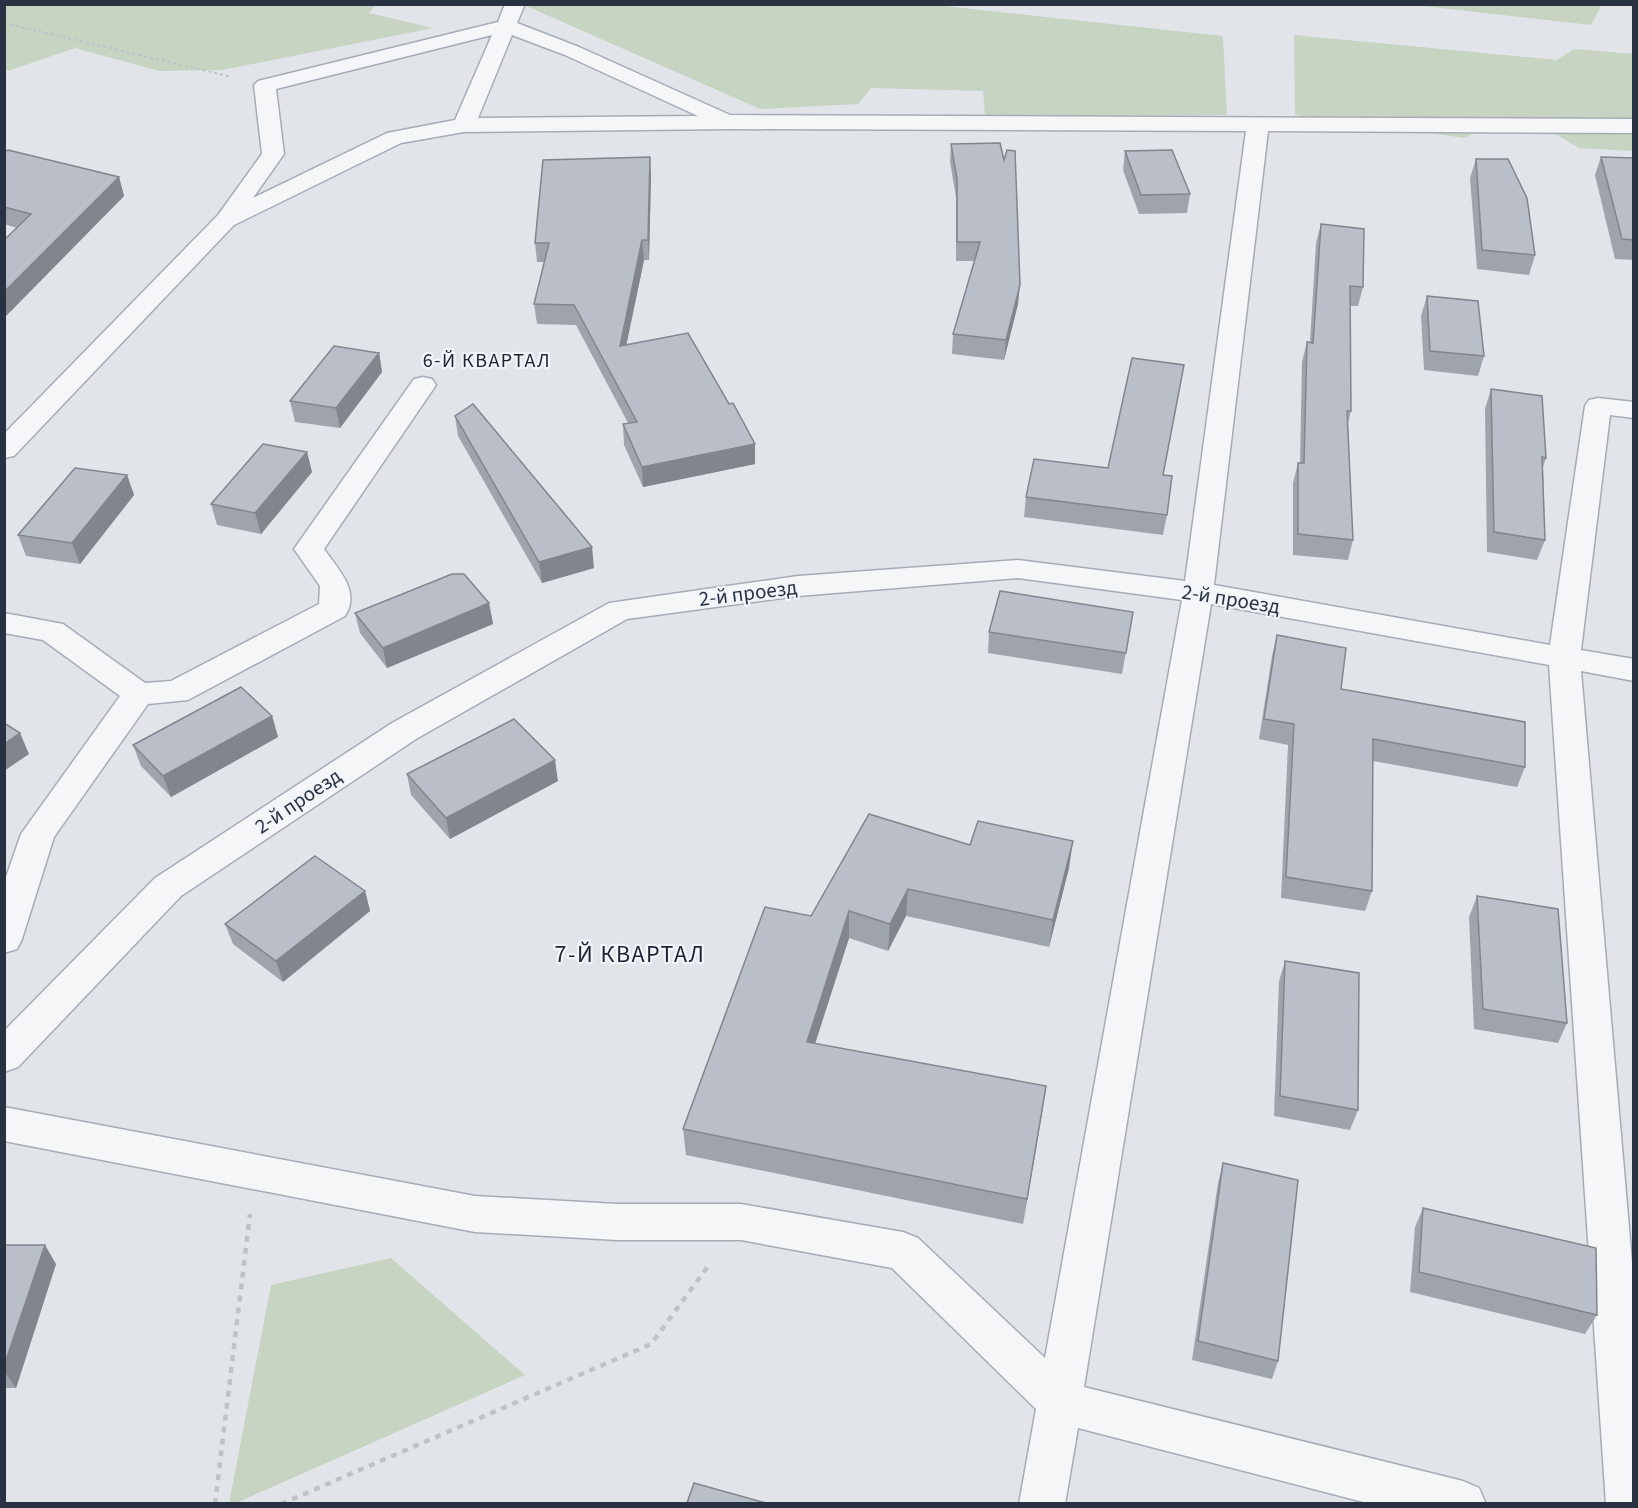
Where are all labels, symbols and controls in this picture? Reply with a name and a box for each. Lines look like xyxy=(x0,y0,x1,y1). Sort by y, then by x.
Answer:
district label: 6-Й КВАРТАЛ xyxy=(423,347,551,375)
street label: 2-й проезд xyxy=(697,572,799,614)
street label: 2-й проезд xyxy=(1180,576,1282,622)
street label: 2-й проезд xyxy=(249,761,347,841)
district label: 7-Й КВАРТАЛ xyxy=(555,937,705,972)

